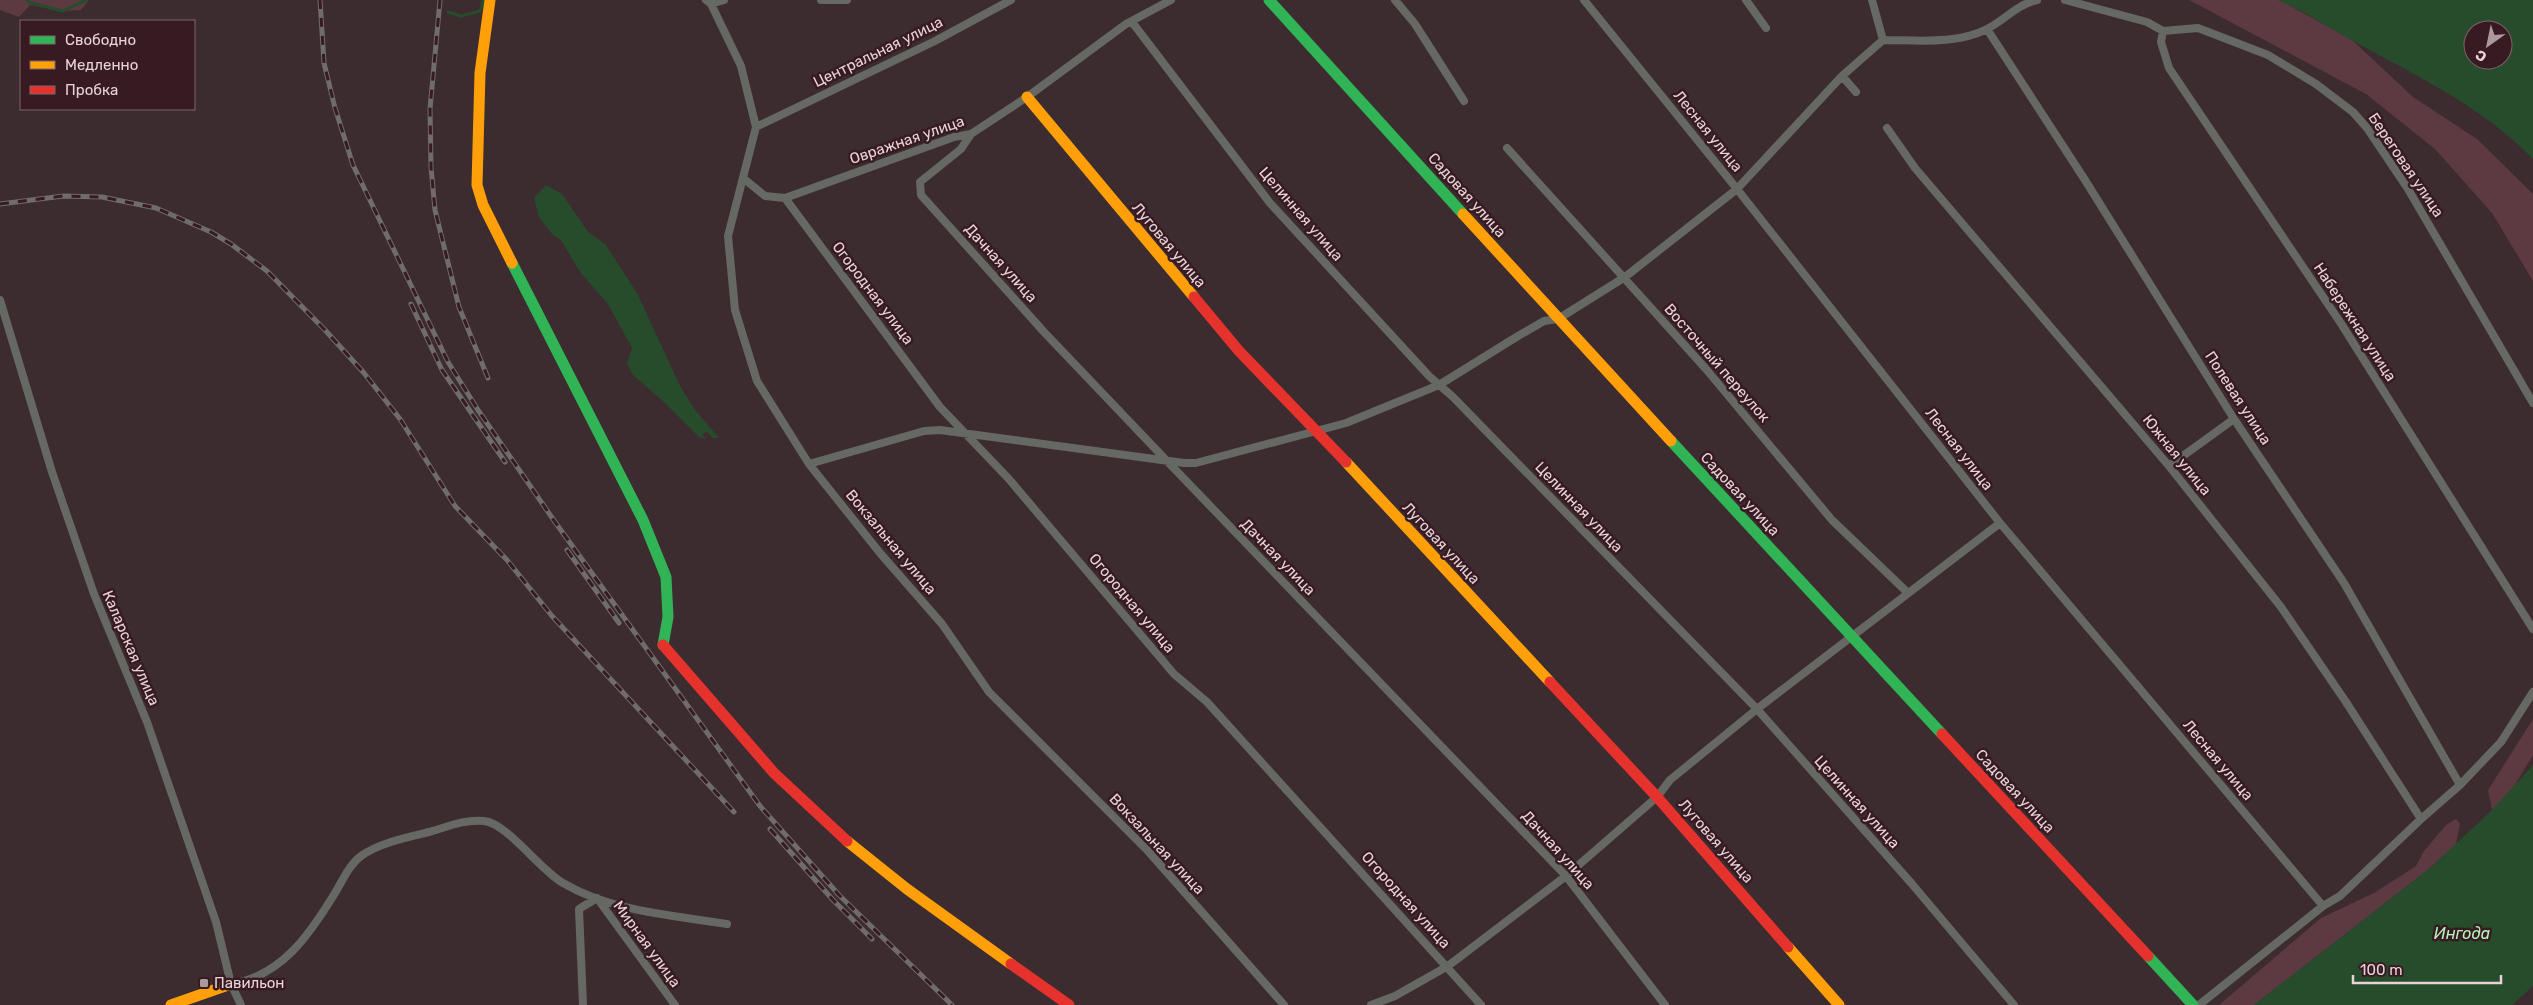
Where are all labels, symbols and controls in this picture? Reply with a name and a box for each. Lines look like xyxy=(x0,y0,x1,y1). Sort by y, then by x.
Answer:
street label: Центральная улица xyxy=(810,13,946,91)
legend xyxy=(20,20,195,110)
north arrow xyxy=(2463,20,2513,70)
text: Свободно xyxy=(65,31,136,49)
text: С xyxy=(2472,46,2490,65)
text: Медленно xyxy=(65,56,138,74)
text: Пробка xyxy=(65,81,118,99)
street label: Лесная улица xyxy=(1670,87,1746,175)
street label: Береговая улица xyxy=(2364,109,2448,221)
street label: Овражная улица xyxy=(847,112,967,168)
street label: Садовая улица xyxy=(1424,149,1510,241)
street label: Целинная улица xyxy=(1255,163,1347,265)
street label: Луговая улица xyxy=(1128,199,1210,291)
street label: Дачная улица xyxy=(961,220,1041,306)
street label: Огородная улица xyxy=(828,238,918,348)
street label: Набережная улица xyxy=(2310,259,2400,385)
street label: Восточный переулок xyxy=(1661,300,1773,426)
street label: Полевая улица xyxy=(2201,348,2275,448)
street label: Лесная улица xyxy=(1921,404,1997,494)
street label: Южная улица xyxy=(2139,411,2215,499)
street label: Садовая улица xyxy=(1697,449,1783,539)
street label: Целинная улица xyxy=(1531,458,1627,556)
street label: Вокзальная улица xyxy=(842,486,940,598)
street label: Луговая улица xyxy=(1398,498,1484,588)
street label: Дачная улица xyxy=(1237,515,1319,599)
street label: Огородная улица xyxy=(1085,550,1179,656)
street label: Каларская улица xyxy=(99,588,163,708)
street label: Лесная улица xyxy=(2179,716,2257,804)
street label: Садовая улица xyxy=(1972,746,2058,836)
street label: Целинная улица xyxy=(1811,752,1903,852)
street label: Вокзальная улица xyxy=(1106,790,1208,898)
street label: Луговая улица xyxy=(1675,795,1757,887)
street label: Дачная улица xyxy=(1518,807,1598,893)
street label: Огородная улица xyxy=(1358,848,1454,952)
street label: Мирная улица xyxy=(610,897,684,991)
water label: Ингода xyxy=(2434,924,2490,943)
scale bar xyxy=(2353,952,2500,984)
text: 100 m xyxy=(2360,961,2402,979)
place label: Павильон xyxy=(214,974,285,992)
marker: Павильон xyxy=(198,977,210,989)

